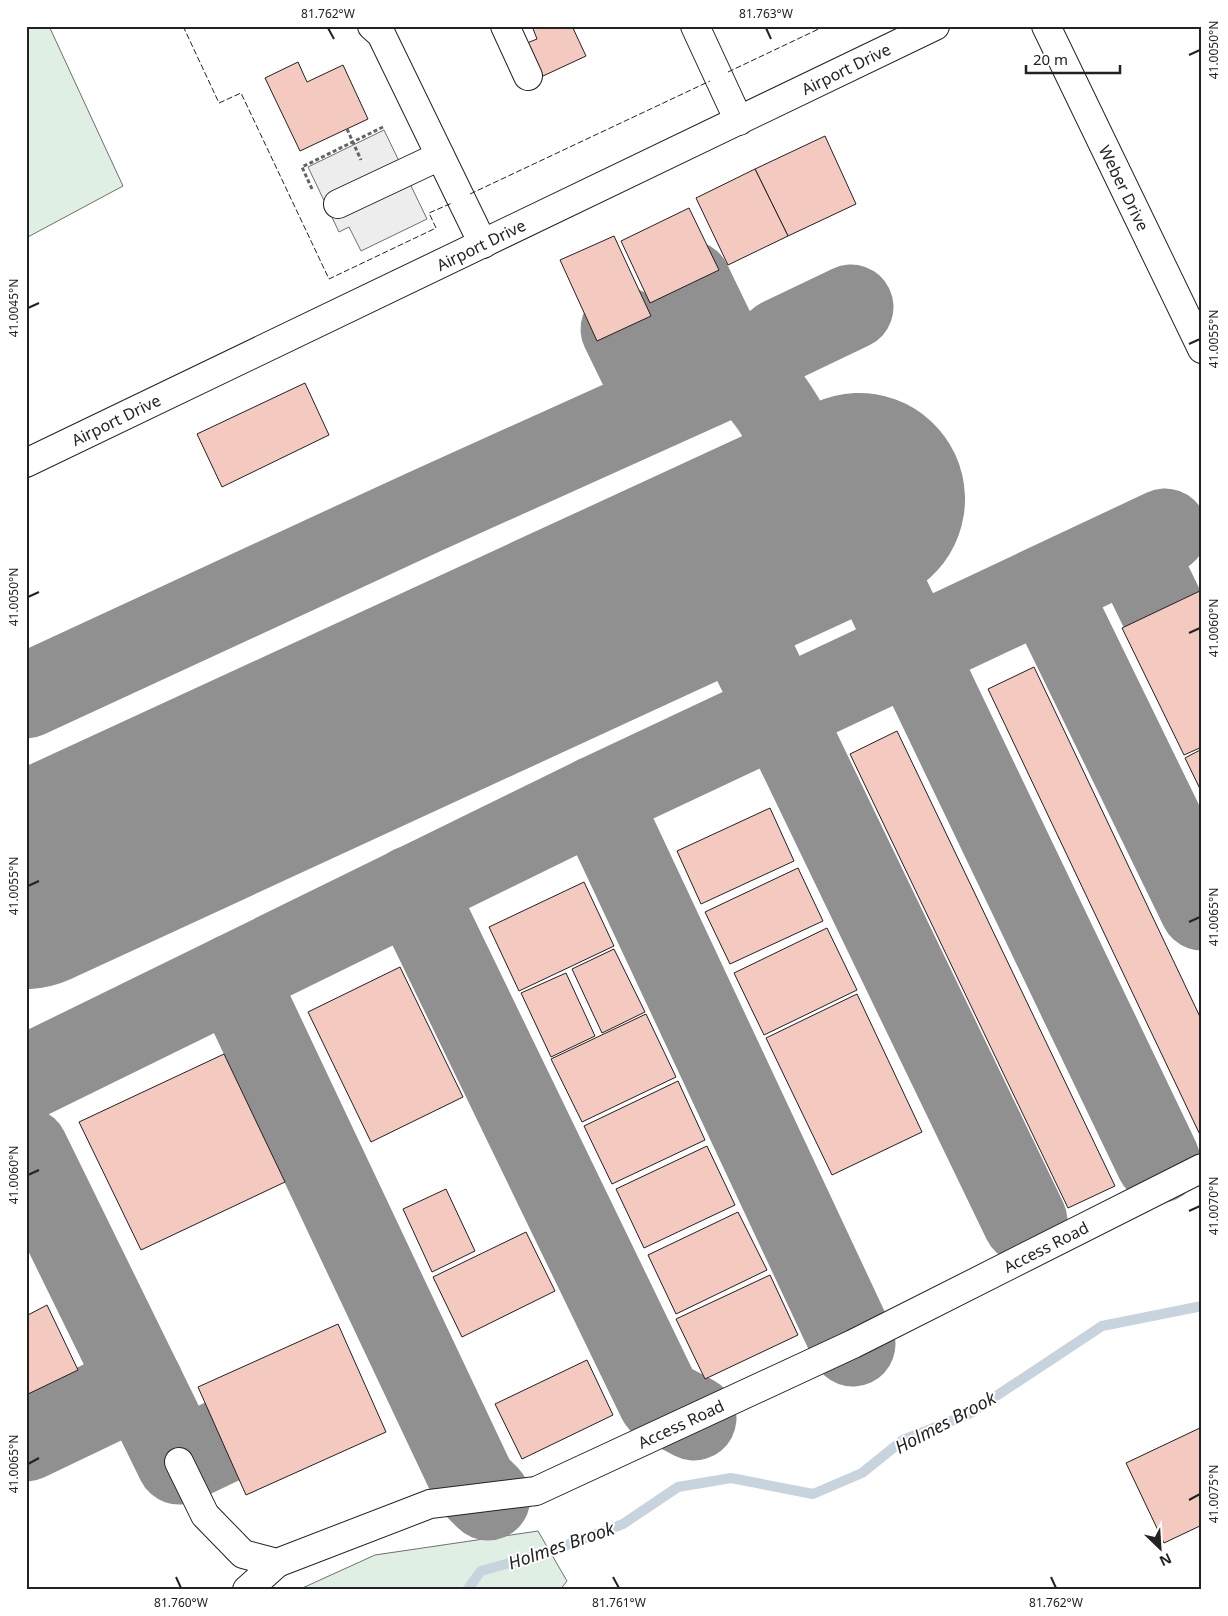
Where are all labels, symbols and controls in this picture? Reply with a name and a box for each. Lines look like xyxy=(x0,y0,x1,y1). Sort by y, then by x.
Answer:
text: 81.762°W xyxy=(301,5,355,22)
text: 81.763°W xyxy=(739,5,793,22)
text: 41.0050°N xyxy=(1205,21,1222,79)
street label: Airport Drive xyxy=(798,38,894,100)
scale bar xyxy=(1026,42,1119,74)
text: 20 m xyxy=(1033,49,1068,69)
street label: Weber Drive xyxy=(1094,141,1154,235)
street label: Airport Drive xyxy=(433,214,529,276)
text: 41.0045°N xyxy=(5,279,22,337)
text: 41.0055°N xyxy=(1205,310,1222,368)
street label: Airport Drive xyxy=(68,389,164,451)
text: 41.0050°N xyxy=(5,568,22,626)
text: 41.0060°N xyxy=(1205,599,1222,657)
text: 41.0055°N xyxy=(5,857,22,915)
text: 41.0065°N xyxy=(1205,888,1222,946)
text: 41.0060°N xyxy=(5,1146,22,1204)
text: 41.0070°N xyxy=(1205,1177,1222,1235)
street label: Access Road xyxy=(1000,1216,1092,1278)
water label: Holmes Brook xyxy=(890,1385,1001,1459)
street label: Access Road xyxy=(634,1394,728,1454)
text: 41.0065°N xyxy=(5,1435,22,1493)
text: 41.0075°N xyxy=(1205,1465,1222,1523)
water label: Holmes Brook xyxy=(505,1515,618,1574)
north arrow xyxy=(1136,1524,1186,1574)
text: N xyxy=(1157,1549,1175,1571)
text: 81.760°W xyxy=(154,1594,208,1611)
text: 81.761°W xyxy=(592,1594,646,1611)
text: 81.762°W xyxy=(1029,1594,1083,1611)

